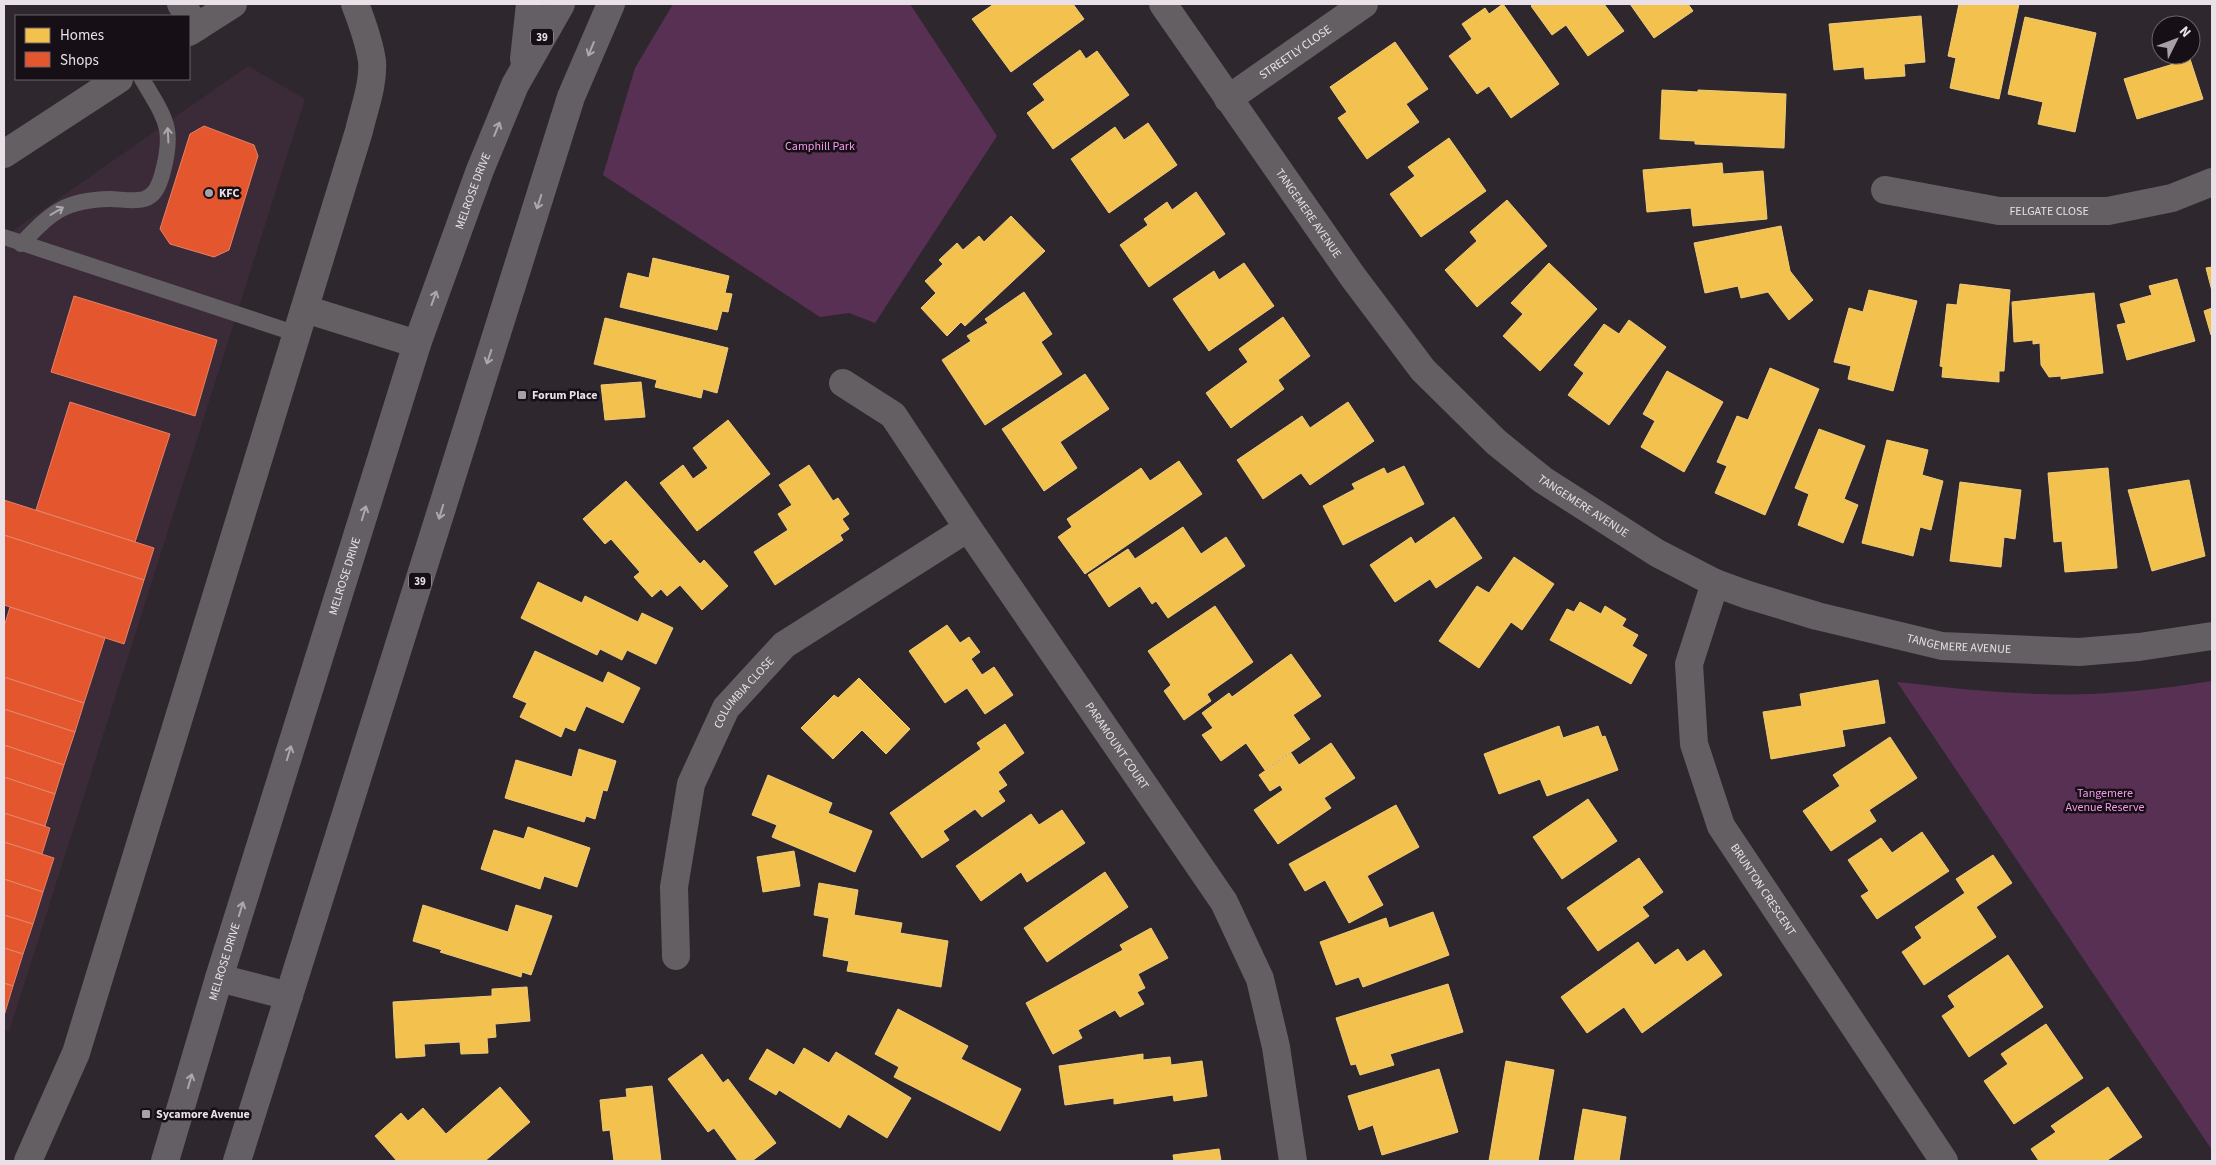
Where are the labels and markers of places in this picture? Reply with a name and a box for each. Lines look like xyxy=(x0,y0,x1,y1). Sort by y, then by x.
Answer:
place label: KFC xyxy=(219,185,240,202)
marker: KFC xyxy=(203,187,215,199)
place label: Forum Place xyxy=(532,387,597,404)
marker: Forum Place xyxy=(516,389,528,401)
place label: Sycamore Avenue xyxy=(156,1106,250,1123)
marker: Sycamore Avenue xyxy=(140,1108,152,1120)

